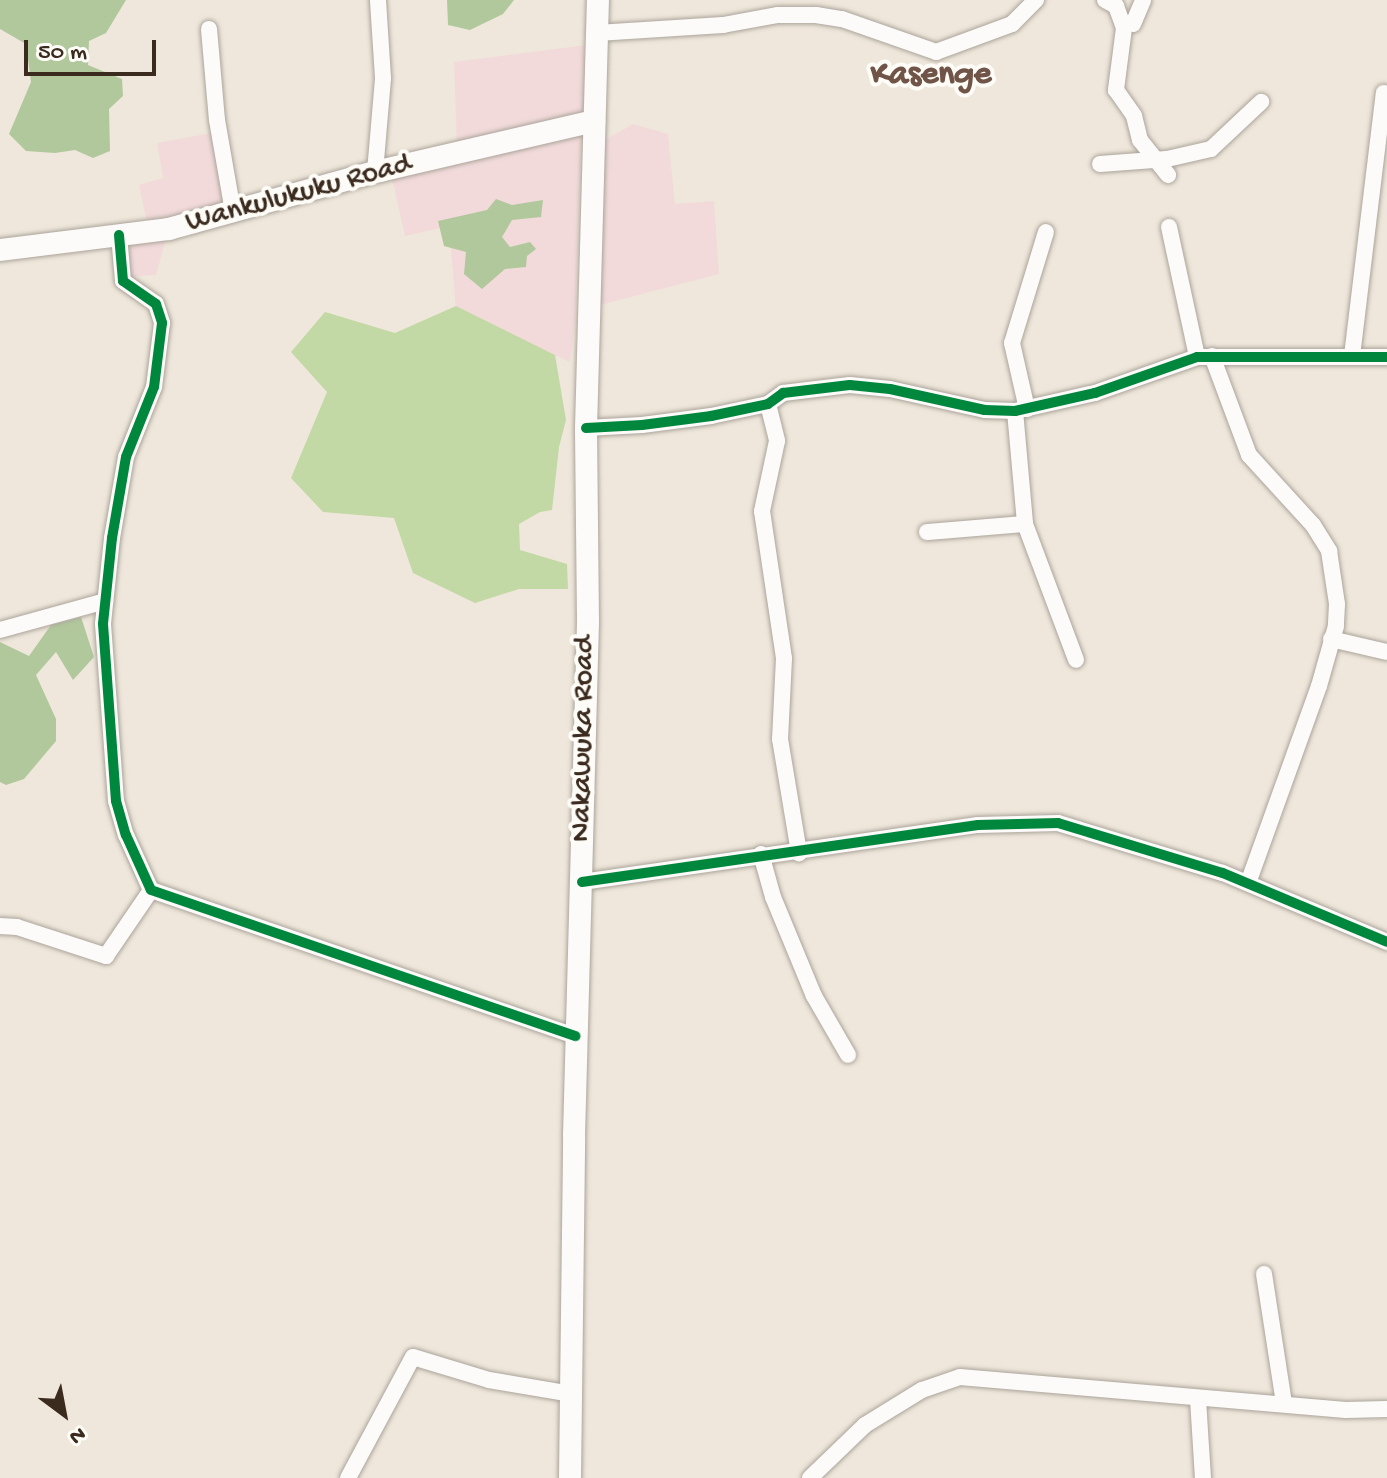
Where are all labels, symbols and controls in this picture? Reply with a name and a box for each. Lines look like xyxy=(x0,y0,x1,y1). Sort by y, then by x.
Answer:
scale bar xyxy=(28,24,160,74)
text: 50 m xyxy=(38,39,87,68)
district label: Kasenge xyxy=(871,57,991,97)
street label: Wankulukuku Road xyxy=(182,148,416,242)
street label: Nakawuka Road xyxy=(565,636,605,842)
north arrow xyxy=(24,1374,104,1454)
text: N xyxy=(64,1420,90,1449)

